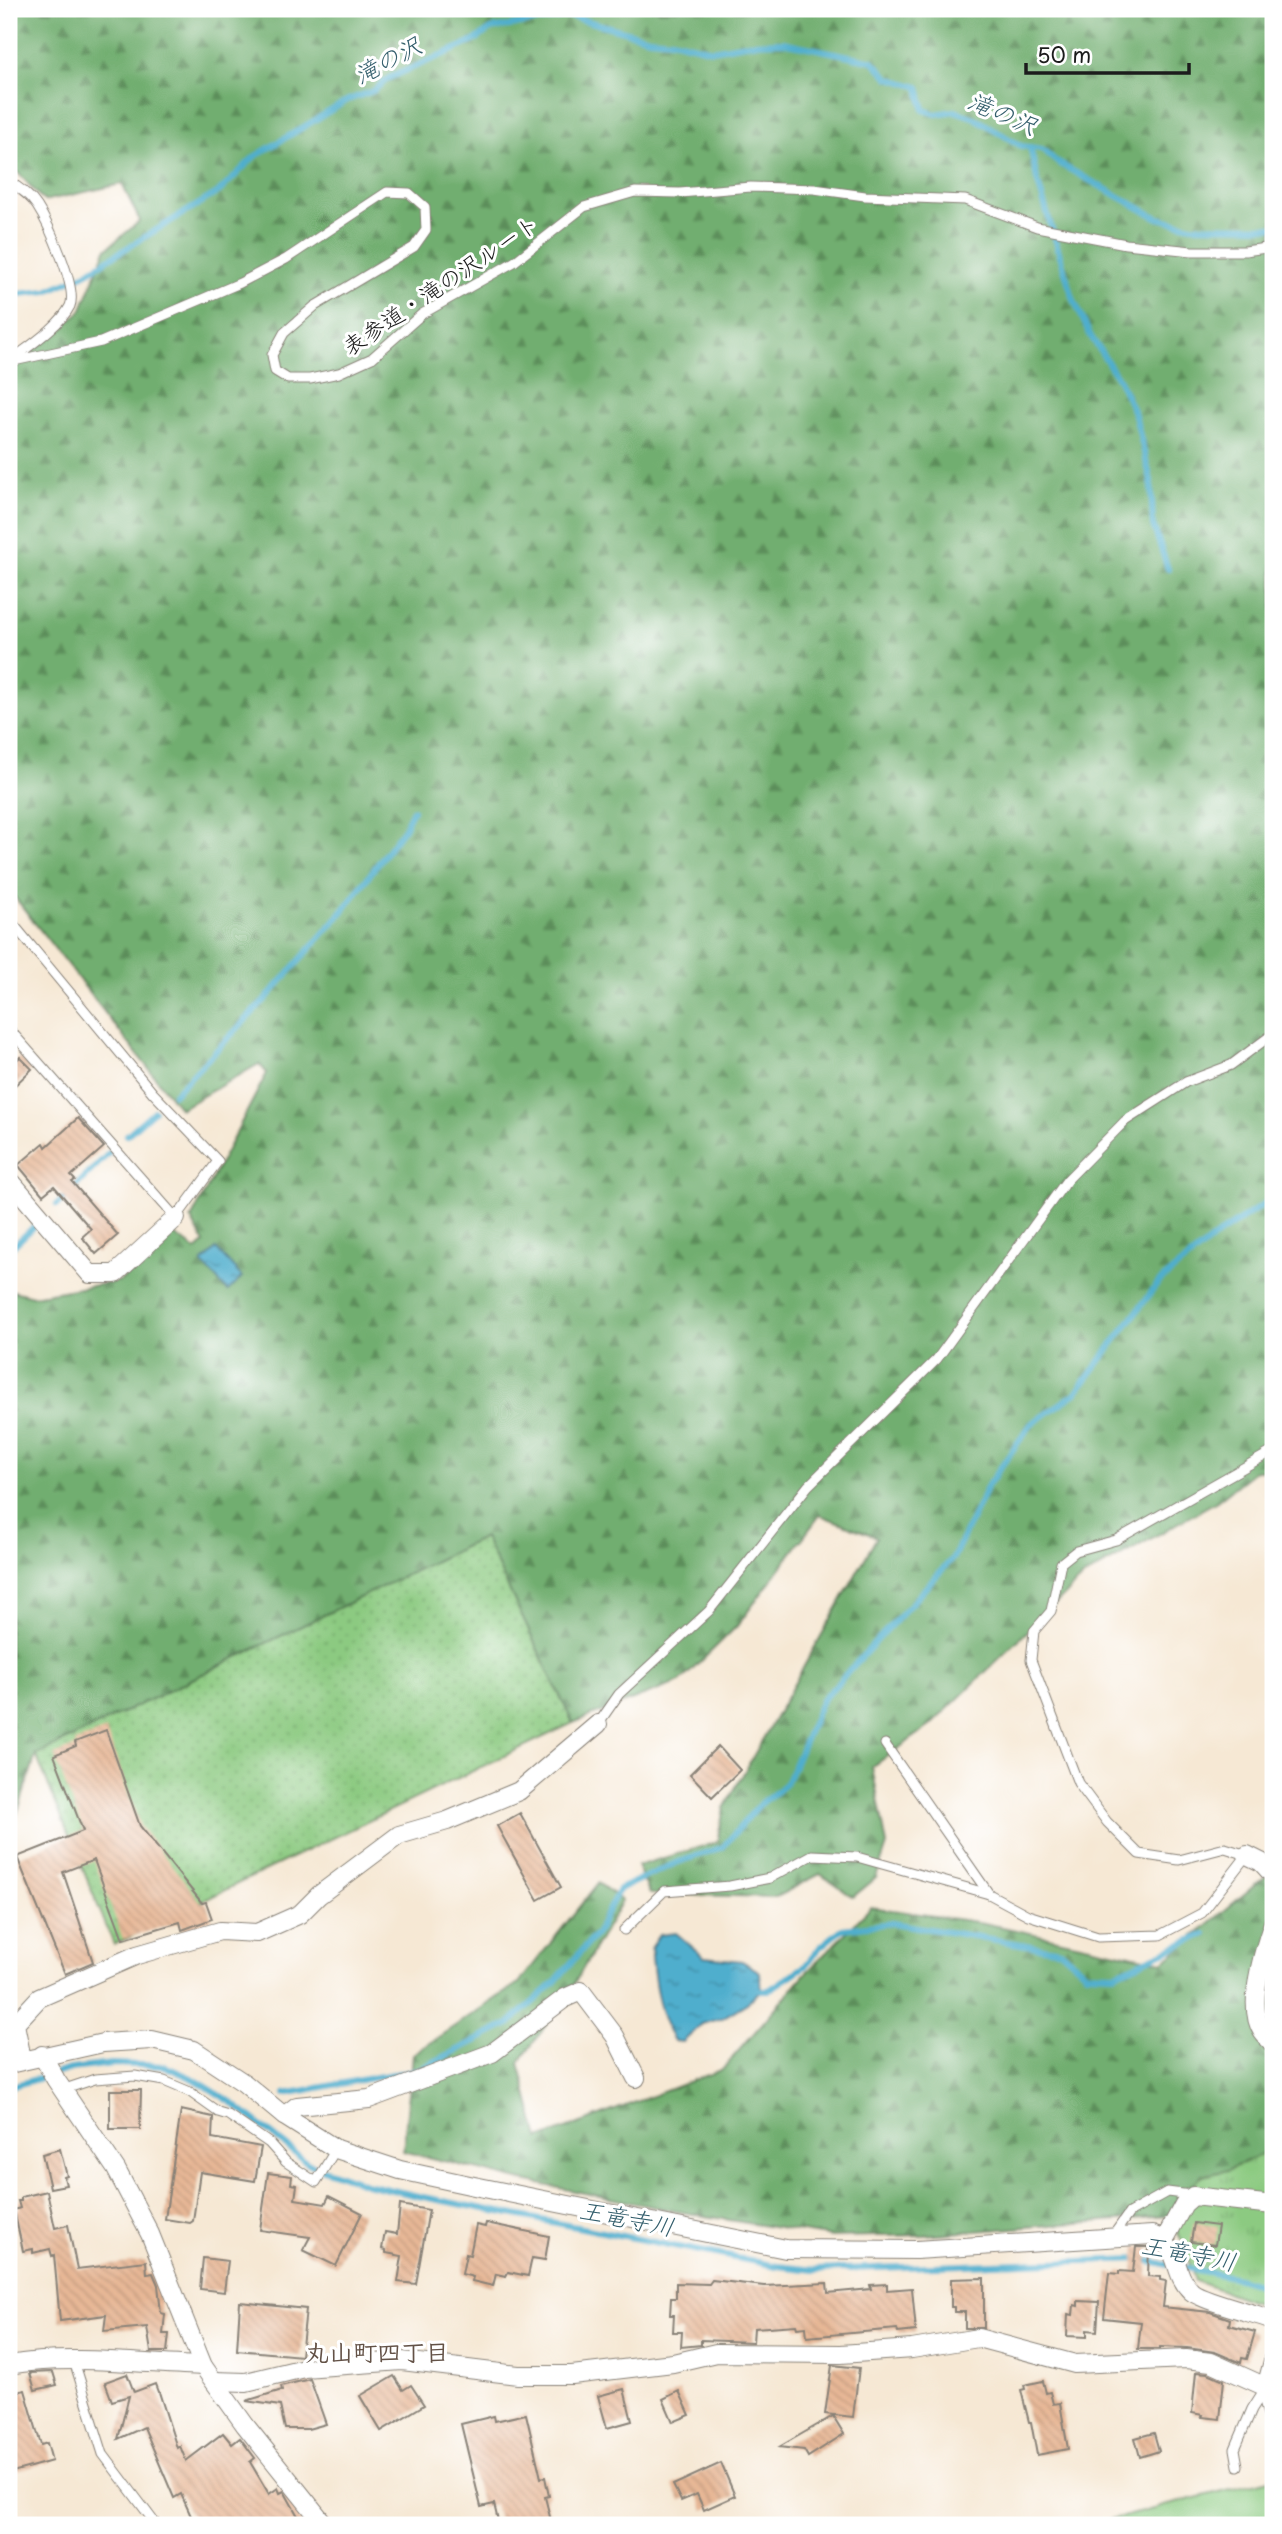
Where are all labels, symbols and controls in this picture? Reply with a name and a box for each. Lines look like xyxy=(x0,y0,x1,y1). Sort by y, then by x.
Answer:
water label: 滝の沢 xyxy=(347,26,428,92)
scale bar xyxy=(1026,32,1189,76)
text: 50 m xyxy=(1037,38,1091,70)
water label: 滝の沢 xyxy=(963,81,1044,143)
street label: 表参道・滝の沢ルート xyxy=(334,205,546,363)
water label: 王竜寺川 xyxy=(576,2190,678,2244)
water label: 王竜寺川 xyxy=(1138,2225,1240,2279)
district label: 丸山町四丁目 xyxy=(305,2333,449,2369)

